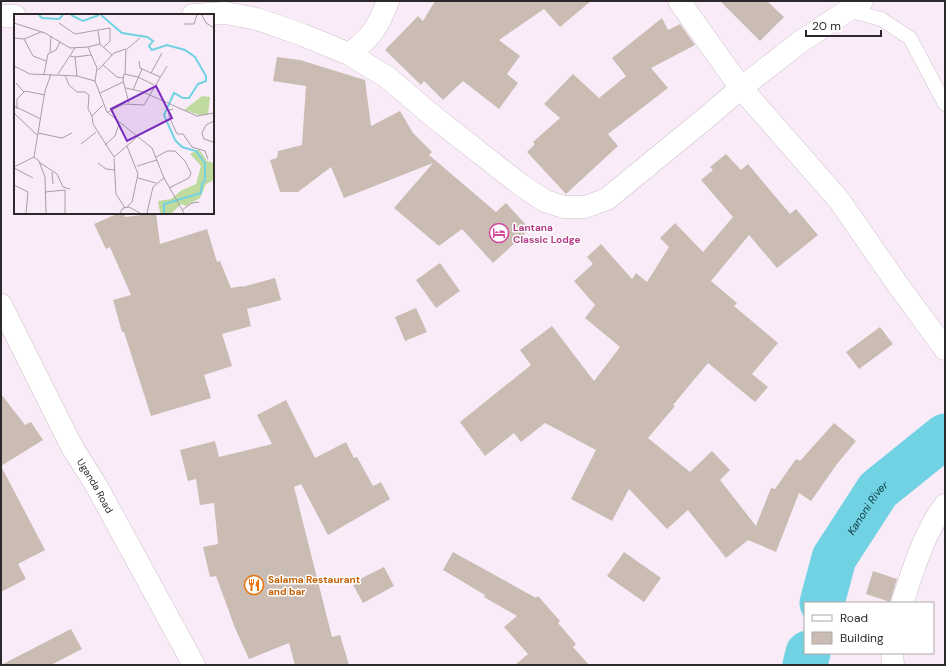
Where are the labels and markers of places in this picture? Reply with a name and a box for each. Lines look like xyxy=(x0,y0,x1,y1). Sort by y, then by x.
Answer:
place label: Lantana Classic Lodge xyxy=(513,221,581,246)
hotel icon: Lantana Classic Lodge xyxy=(488,222,510,244)
place label: Salama Restaurant and bar xyxy=(268,573,360,598)
restaurant icon: Salama Restaurant and bar xyxy=(243,574,265,596)

